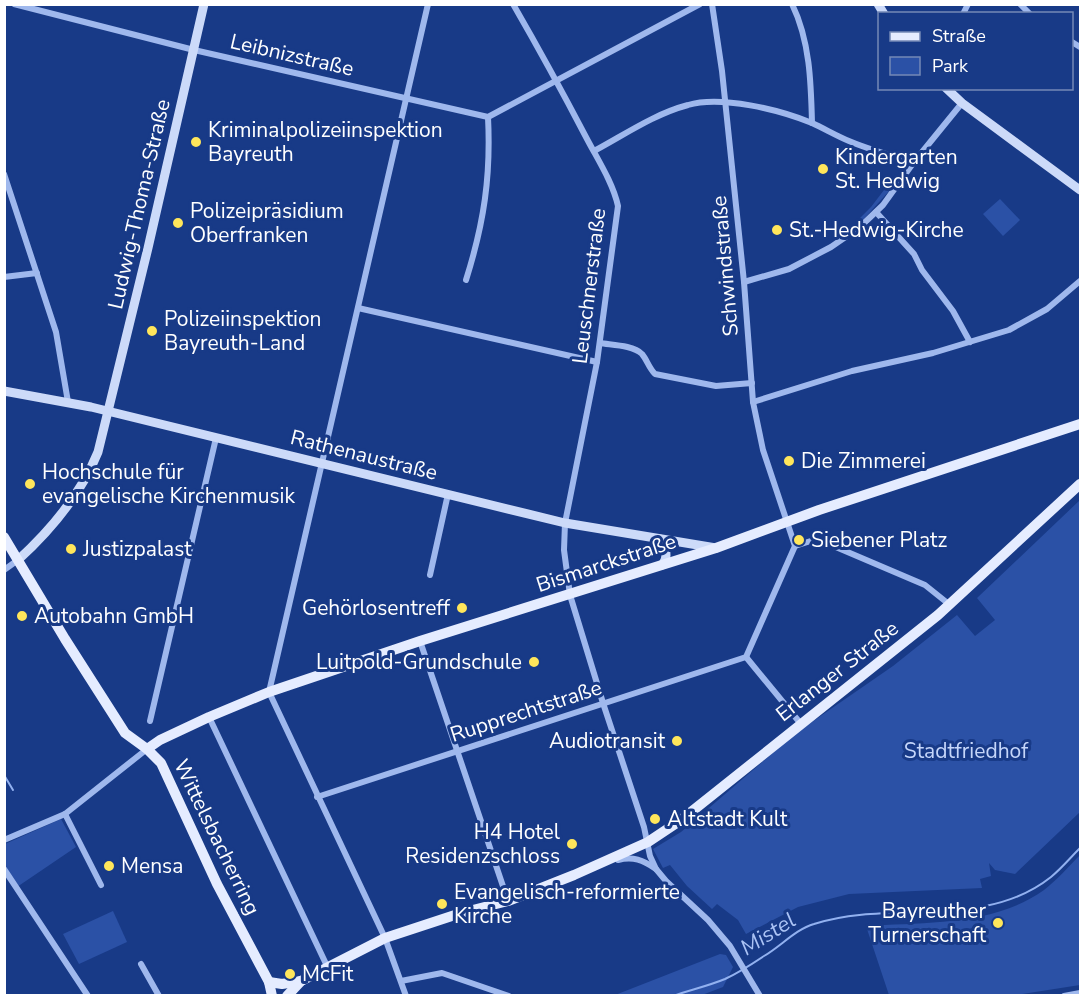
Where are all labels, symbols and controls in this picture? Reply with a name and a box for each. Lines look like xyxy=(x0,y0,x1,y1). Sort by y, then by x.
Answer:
legend xyxy=(878,12,1073,90)
text: Straße xyxy=(932,24,986,48)
street label: Leibnizstraße xyxy=(227,27,357,83)
text: Park xyxy=(932,54,969,78)
street label: Ludwig-Thoma-Straße xyxy=(101,96,177,312)
place label: Kriminalpolizeiinspektion Bayreuth xyxy=(208,116,443,168)
marker: Kriminalpolizeiinspektion Bayreuth xyxy=(189,135,203,149)
place label: Kindergarten St. Hedwig xyxy=(835,143,958,195)
marker: Kindergarten St. Hedwig xyxy=(816,162,830,176)
street label: Schwindstraße xyxy=(705,194,745,338)
place label: Polizeipräsidium Oberfranken xyxy=(190,197,344,249)
street label: Leuschnerstraße xyxy=(566,207,612,365)
marker: Polizeipräsidium Oberfranken xyxy=(171,216,185,230)
place label: St.-Hedwig-Kirche xyxy=(789,216,964,244)
marker: St.-Hedwig-Kirche xyxy=(770,223,784,237)
place label: Polizeiinspektion Bayreuth-Land xyxy=(164,305,322,357)
marker: Polizeiinspektion Bayreuth-Land xyxy=(145,324,159,338)
street label: Rathenaustraße xyxy=(288,423,440,487)
place label: Die Zimmerei xyxy=(801,447,926,475)
marker: Die Zimmerei xyxy=(782,454,796,468)
place label: Hochschule für evangelische Kirchenmusik xyxy=(42,458,295,510)
marker: Hochschule für evangelische Kirchenmusik xyxy=(23,477,37,491)
place label: Siebener Platz xyxy=(811,526,947,554)
street label: Bismarckstraße xyxy=(532,527,680,599)
marker: Siebener Platz xyxy=(792,533,806,547)
place label: Justizpalast xyxy=(82,535,192,563)
marker: Justizpalast xyxy=(64,542,78,556)
place label: Gehörlosentreff xyxy=(302,594,451,622)
marker: Gehörlosentreff xyxy=(455,601,469,615)
place label: Autobahn GmbH xyxy=(34,602,194,630)
marker: Autobahn GmbH xyxy=(15,609,29,623)
street label: Erlanger Straße xyxy=(770,614,904,728)
place label: Luitpold-Grundschule xyxy=(316,648,522,676)
marker: Luitpold-Grundschule xyxy=(527,655,541,669)
street label: Rupprechtstraße xyxy=(447,673,605,749)
place label: Audiotransit xyxy=(549,727,666,755)
marker: Audiotransit xyxy=(670,734,684,748)
park label: Stadtfriedhof xyxy=(904,737,1029,765)
street label: Wittelsbacherring xyxy=(167,754,267,920)
place label: Altstadt Kult xyxy=(667,805,788,833)
marker: Altstadt Kult xyxy=(648,812,662,826)
place label: H4 Hotel Residenzschloss xyxy=(405,818,561,870)
marker: H4 Hotel Residenzschloss xyxy=(565,837,579,851)
place label: Mensa xyxy=(121,852,183,880)
marker: Mensa xyxy=(102,859,116,873)
place label: Evangelisch-reformierte Kirche xyxy=(454,878,680,930)
marker: Evangelisch-reformierte Kirche xyxy=(435,897,449,911)
place label: Bayreuther Turnerschaft xyxy=(868,897,987,949)
water label: Mistel xyxy=(735,905,801,963)
marker: Bayreuther Turnerschaft xyxy=(991,916,1005,930)
place label: McFit xyxy=(302,960,354,988)
marker: McFit xyxy=(283,967,297,981)

